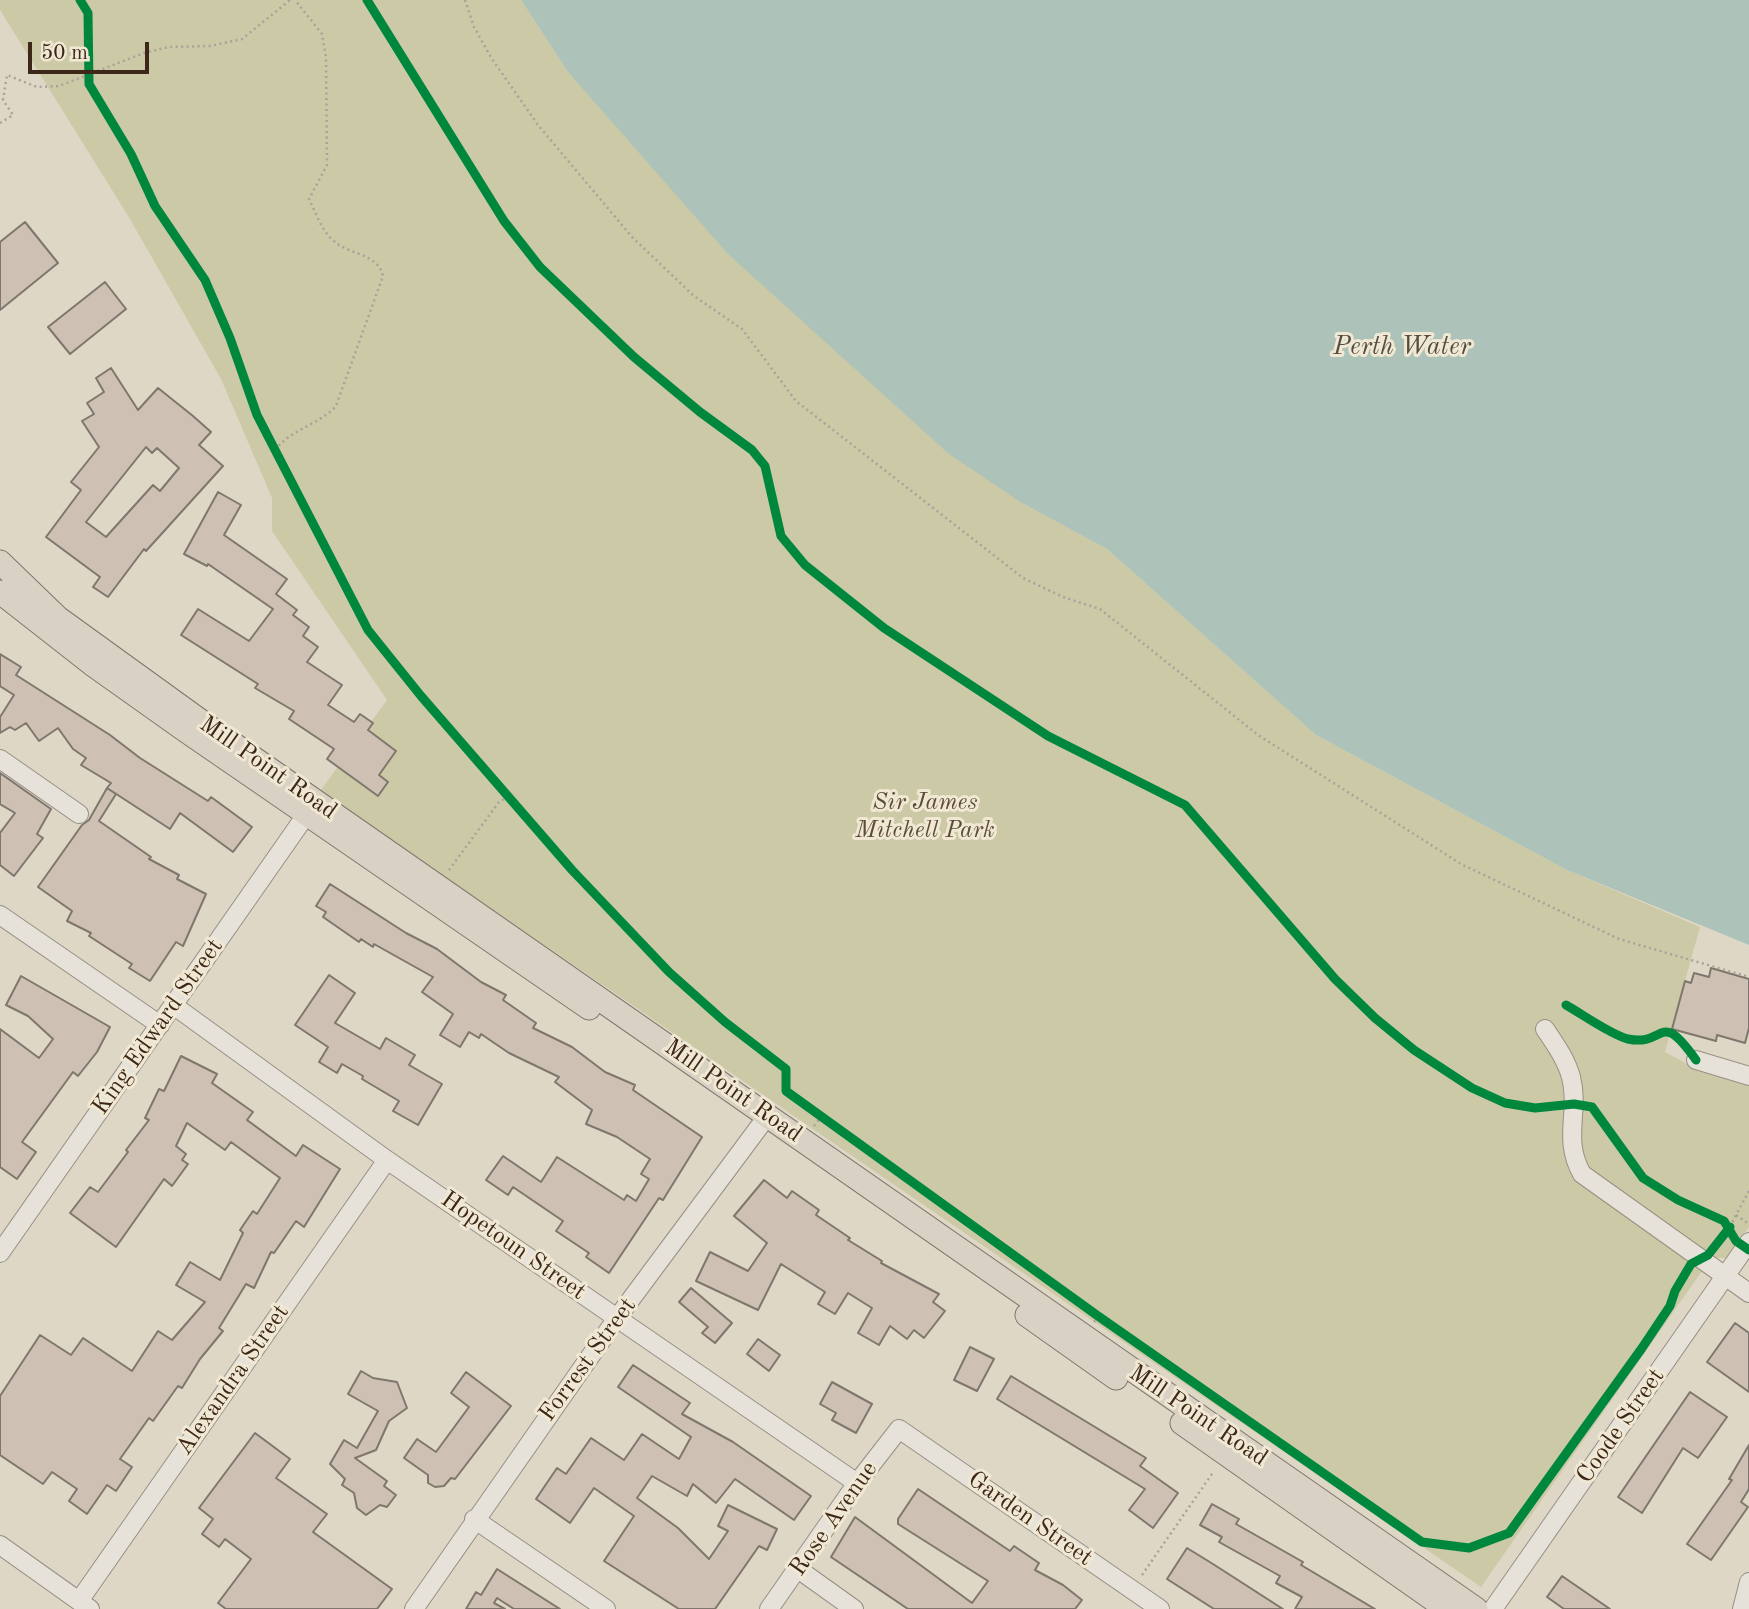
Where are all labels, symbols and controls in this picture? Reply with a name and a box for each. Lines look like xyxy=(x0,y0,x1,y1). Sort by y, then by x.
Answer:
scale bar xyxy=(32,28,152,72)
text: 50 m xyxy=(41,43,88,64)
water label: Perth Water xyxy=(1333,331,1471,363)
street label: Mill Point Road xyxy=(194,710,342,826)
park label: Sir James Mitchell Park xyxy=(855,789,995,845)
street label: King Edward Street xyxy=(86,933,230,1121)
street label: Mill Point Road xyxy=(659,1033,807,1149)
street label: Hopetoun Street xyxy=(435,1185,591,1307)
street label: Forrest Street xyxy=(533,1292,643,1428)
street label: Alexandra Street xyxy=(170,1299,296,1461)
street label: Mill Point Road xyxy=(1123,1359,1273,1473)
street label: Coode Street xyxy=(1571,1363,1671,1489)
street label: Rose Avenue xyxy=(784,1456,884,1582)
street label: Garden Street xyxy=(962,1465,1098,1573)

